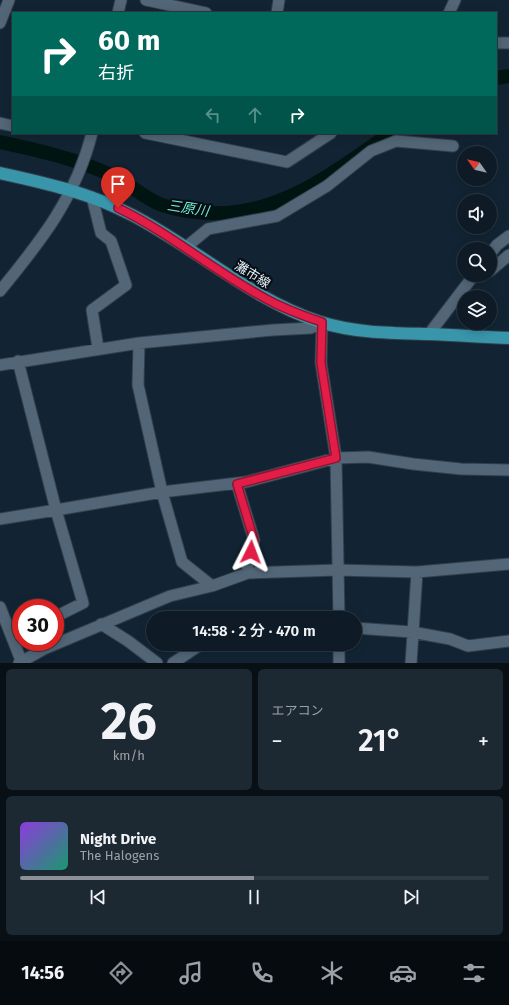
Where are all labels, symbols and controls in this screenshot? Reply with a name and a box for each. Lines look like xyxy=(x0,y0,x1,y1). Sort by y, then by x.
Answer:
text: 60 m xyxy=(98,24,160,57)
icon: right xyxy=(32,28,84,80)
text: 右折 xyxy=(98,62,134,84)
icon: left xyxy=(202,104,224,126)
icon: ahead xyxy=(244,104,266,126)
icon: right xyxy=(286,104,308,126)
north arrow xyxy=(457,146,497,186)
map controls xyxy=(457,146,497,330)
pin xyxy=(101,167,135,208)
icon: arrive xyxy=(107,173,129,195)
button: sound xyxy=(457,194,497,234)
water label: 三原川 xyxy=(166,197,212,220)
button: search xyxy=(457,242,497,282)
street label: 灘市線 xyxy=(232,258,273,291)
button: layers xyxy=(457,290,497,330)
position arrow xyxy=(230,531,272,573)
speed limit sign: 30 xyxy=(12,599,64,651)
text: 14:58 · 2 分 · 470 m xyxy=(192,622,316,640)
text: 26 xyxy=(101,690,157,753)
text: エアコン xyxy=(272,703,324,718)
text: 21° xyxy=(358,723,402,759)
text: − xyxy=(272,728,283,755)
text: + xyxy=(478,728,489,755)
text: km/h xyxy=(113,748,145,763)
text: Night Drive xyxy=(80,830,156,848)
text: The Halogens xyxy=(80,848,159,863)
icon: previous xyxy=(87,886,109,908)
icon: pause xyxy=(243,886,265,908)
icon: next xyxy=(400,886,422,908)
icon: directions xyxy=(107,959,135,987)
icon: music xyxy=(177,959,205,987)
icon: phone xyxy=(248,959,276,987)
icon: climate xyxy=(318,959,346,987)
icon: car xyxy=(389,959,417,987)
icon: filters xyxy=(460,959,488,987)
text: 14:56 xyxy=(21,962,64,984)

